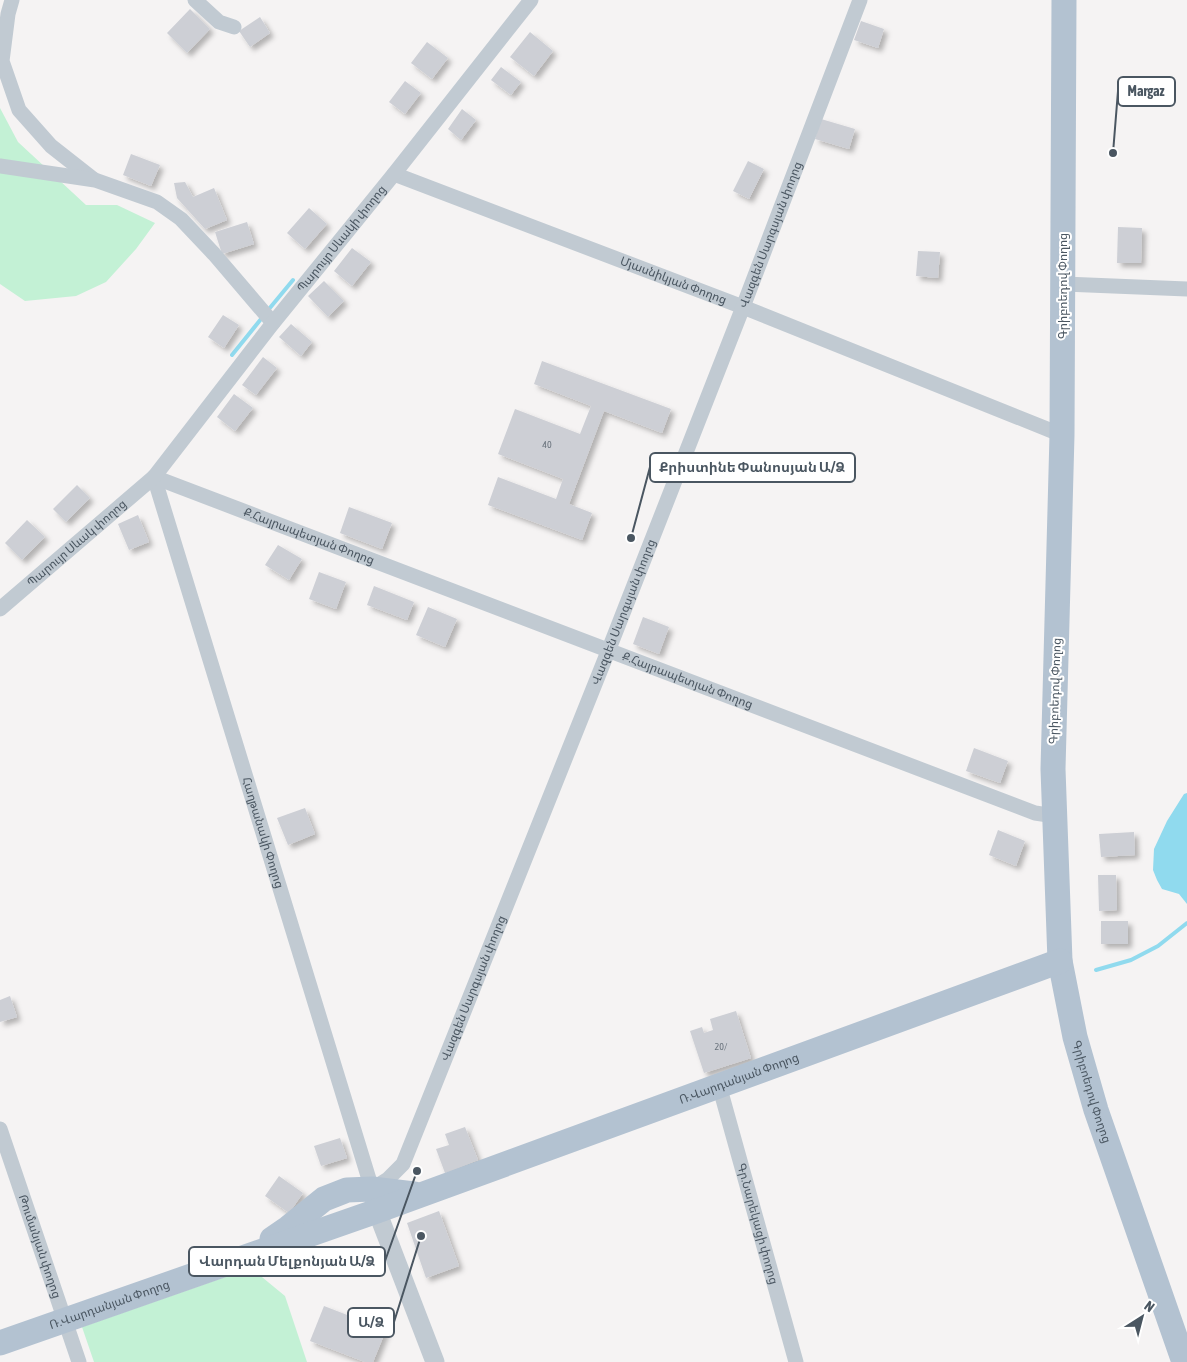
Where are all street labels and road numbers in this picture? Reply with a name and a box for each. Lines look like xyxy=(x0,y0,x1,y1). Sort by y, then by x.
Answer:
street label: Վազգեն Սարգսյան փողոց xyxy=(736,160,805,310)
street label: Պարույր Սևակի փողոց xyxy=(294,182,389,295)
street label: Գրիբոեդով Փողոց xyxy=(1056,233,1070,339)
street label: Մյասնիկյան Փողոց xyxy=(618,254,729,307)
street label: Պարույր Սևակ փողոց xyxy=(24,497,129,590)
street label: Ք.Հայրապետյան Փողոց xyxy=(242,505,376,567)
street label: Վազգեն Սարգսյան փողոց xyxy=(588,537,658,687)
street label: Գրիբոեդով Փողոց xyxy=(1046,637,1064,745)
street label: Ք.Հայրապետյան Փողոց xyxy=(620,649,755,712)
street label: Հաղթանակի Փողոց xyxy=(239,775,287,890)
street label: Վազգեն Սարգսյան փողոց xyxy=(438,913,509,1063)
street label: Գրիբոեդով Փողոց xyxy=(1069,1039,1114,1145)
street label: Ռ.Վարդանյան Փողոց xyxy=(677,1050,801,1107)
street label: Գր.Նարեկացի փողոց xyxy=(734,1162,781,1286)
street label: Թումանյան փողոց xyxy=(16,1193,64,1300)
street label: Ռ.Վարդանյան Փողոց xyxy=(47,1277,172,1332)

